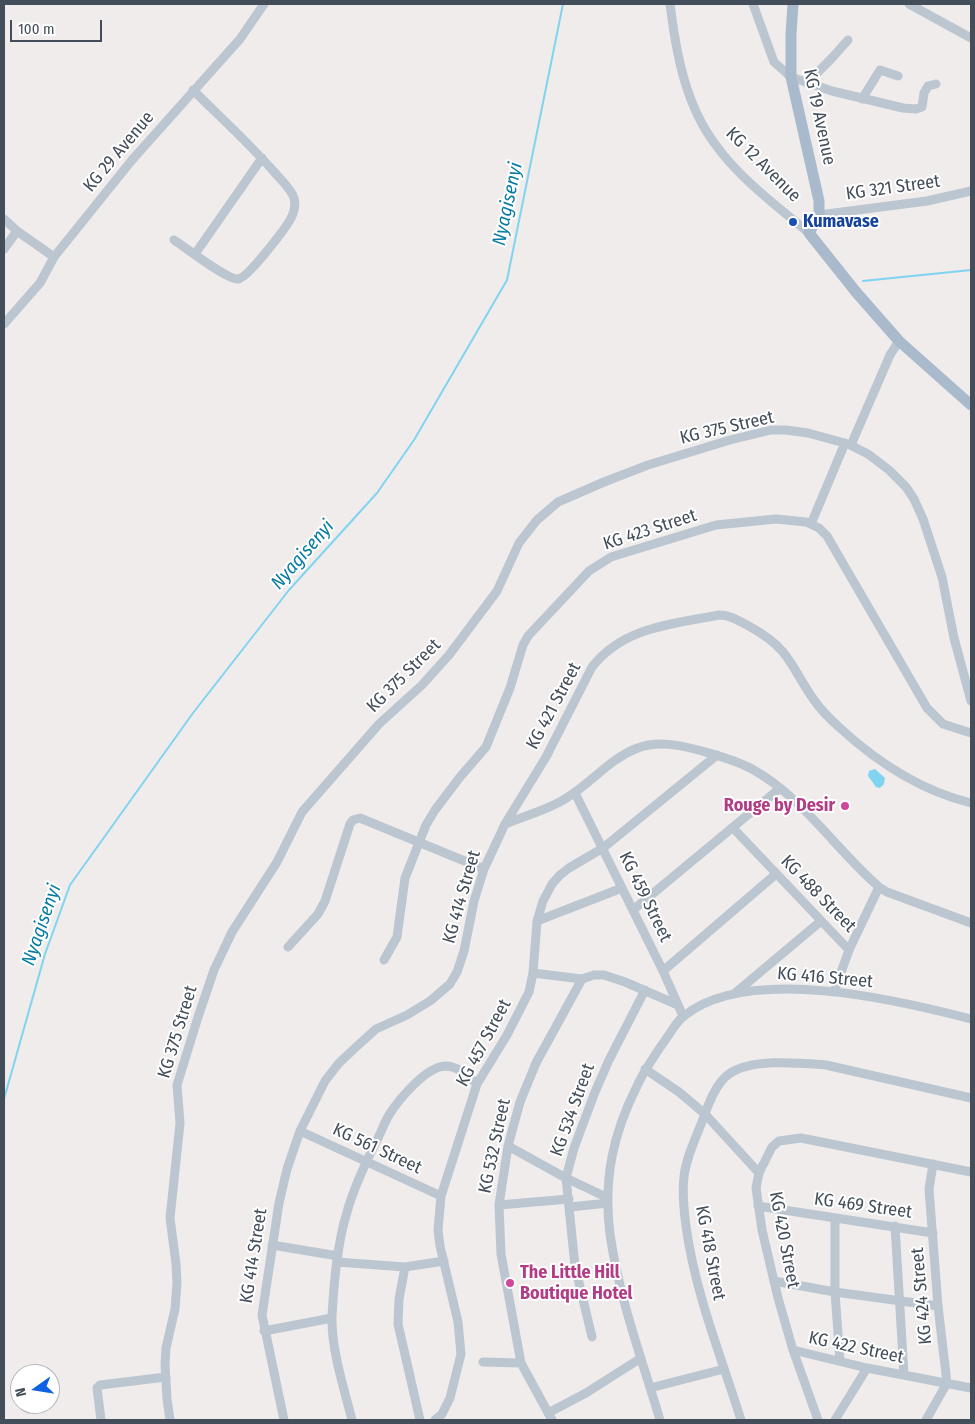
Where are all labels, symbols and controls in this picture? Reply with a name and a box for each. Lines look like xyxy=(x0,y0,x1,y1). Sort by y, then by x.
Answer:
scale bar xyxy=(12,10,105,42)
text: 100 m xyxy=(18,20,55,38)
street label: KG 19 Avenue xyxy=(798,67,840,167)
street label: KG 29 Avenue xyxy=(79,107,159,197)
street label: KG 12 Avenue xyxy=(721,123,805,207)
water label: Nyagisenyi xyxy=(488,160,528,248)
street label: KG 321 Street xyxy=(845,171,941,205)
place label: Kumavase xyxy=(803,211,879,233)
marker: Kumavase xyxy=(787,216,799,228)
street label: KG 375 Street xyxy=(678,407,776,449)
street label: KG 423 Street xyxy=(601,505,699,555)
water label: Nyagisenyi xyxy=(267,516,339,594)
street label: KG 375 Street xyxy=(363,635,445,717)
street label: KG 421 Street xyxy=(522,659,586,753)
place label: Rouge by Desir xyxy=(724,795,835,817)
marker: Rouge by Desir xyxy=(839,800,851,812)
street label: KG 414 Street xyxy=(438,848,486,946)
street label: KG 459 Street xyxy=(614,848,676,946)
street label: KG 488 Street xyxy=(776,851,860,937)
water label: Nyagisenyi xyxy=(17,881,67,969)
street label: KG 416 Street xyxy=(776,963,874,993)
street label: KG 375 Street xyxy=(154,983,202,1081)
street label: KG 457 Street xyxy=(452,996,516,1090)
street label: KG 534 Street xyxy=(546,1061,600,1159)
street label: KG 532 Street xyxy=(474,1097,516,1195)
street label: KG 561 Street xyxy=(329,1119,425,1179)
street label: KG 469 Street xyxy=(813,1188,913,1224)
street label: KG 420 Street xyxy=(764,1190,804,1290)
street label: KG 418 Street xyxy=(690,1204,730,1302)
street label: KG 414 Street xyxy=(236,1207,272,1305)
street label: KG 424 Street xyxy=(907,1247,937,1345)
place label: The Little Hill Boutique Hotel xyxy=(520,1262,633,1304)
marker: The Little Hill Boutique Hotel xyxy=(504,1277,516,1289)
street label: KG 422 Street xyxy=(806,1327,906,1369)
north arrow xyxy=(10,1364,60,1414)
text: N xyxy=(12,1386,30,1398)

